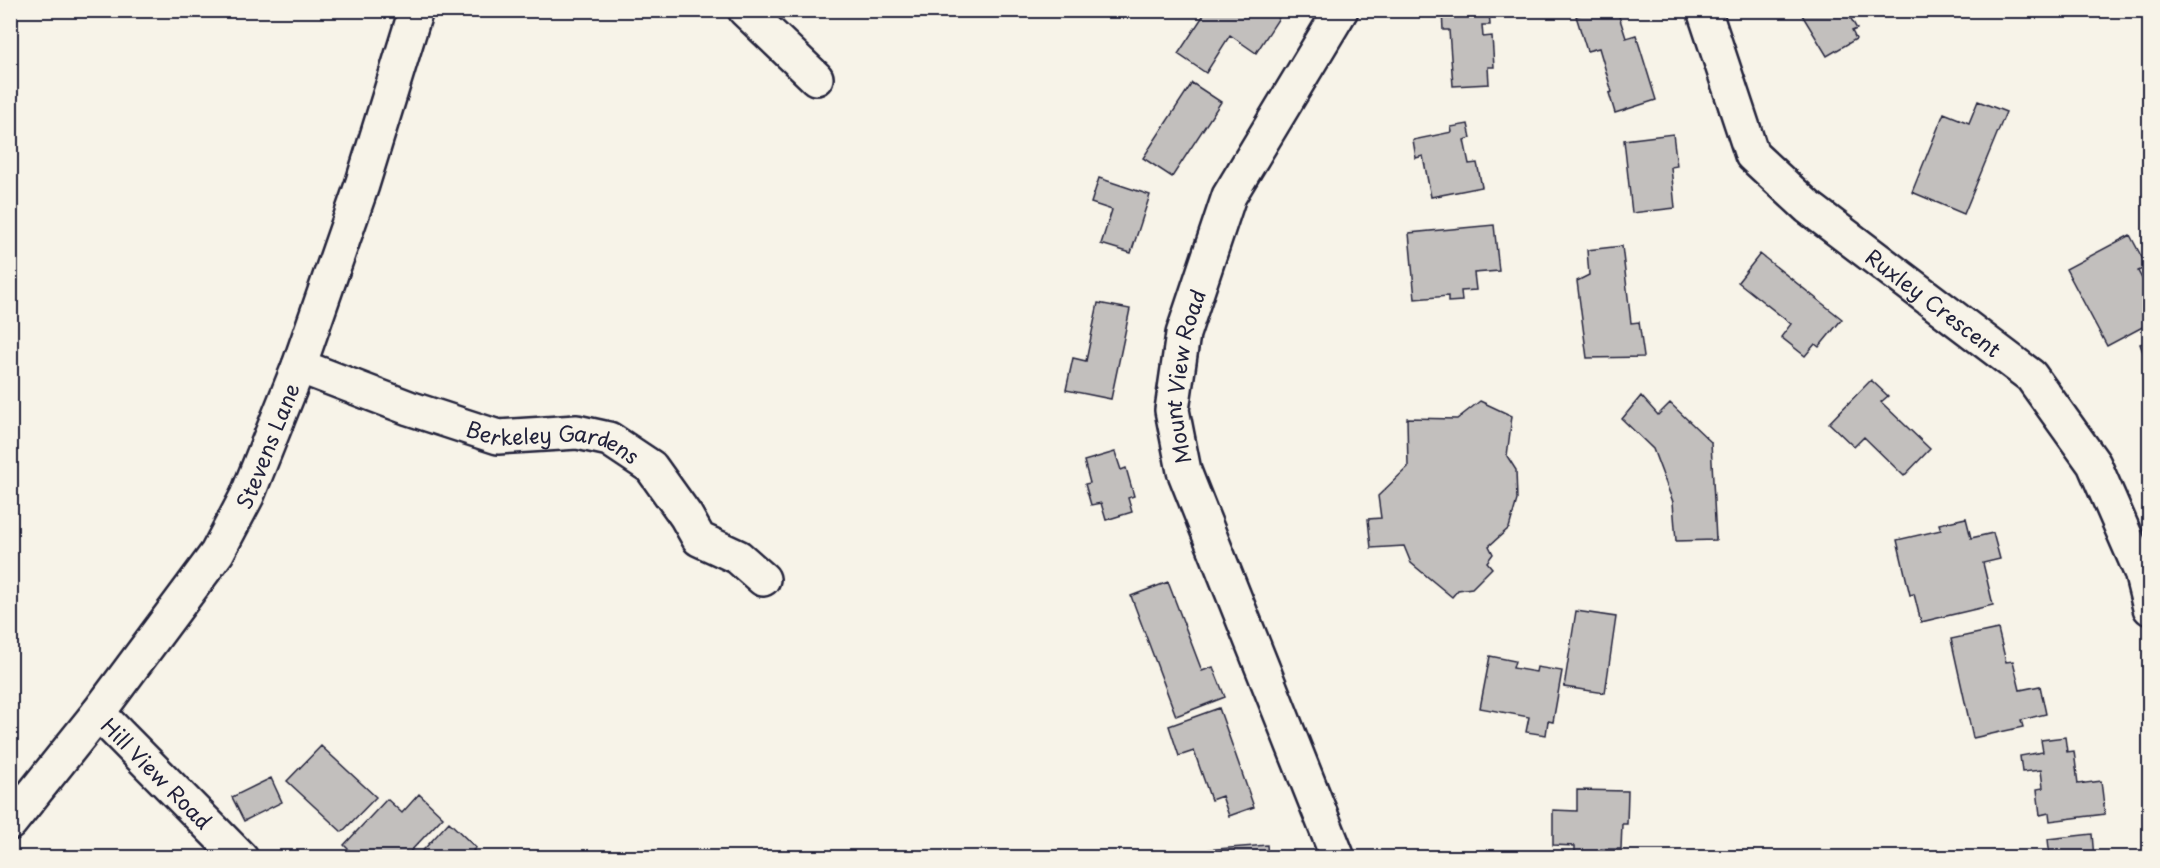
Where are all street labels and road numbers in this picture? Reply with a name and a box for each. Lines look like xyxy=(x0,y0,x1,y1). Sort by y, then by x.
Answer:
street label: Ruxley Crescent xyxy=(1859,240,2008,364)
street label: Mount View Road xyxy=(1156,285,1213,467)
street label: Stevens Lane xyxy=(227,378,307,514)
street label: Berkeley Gardens xyxy=(462,412,646,471)
street label: Hill View Road xyxy=(94,710,220,836)

